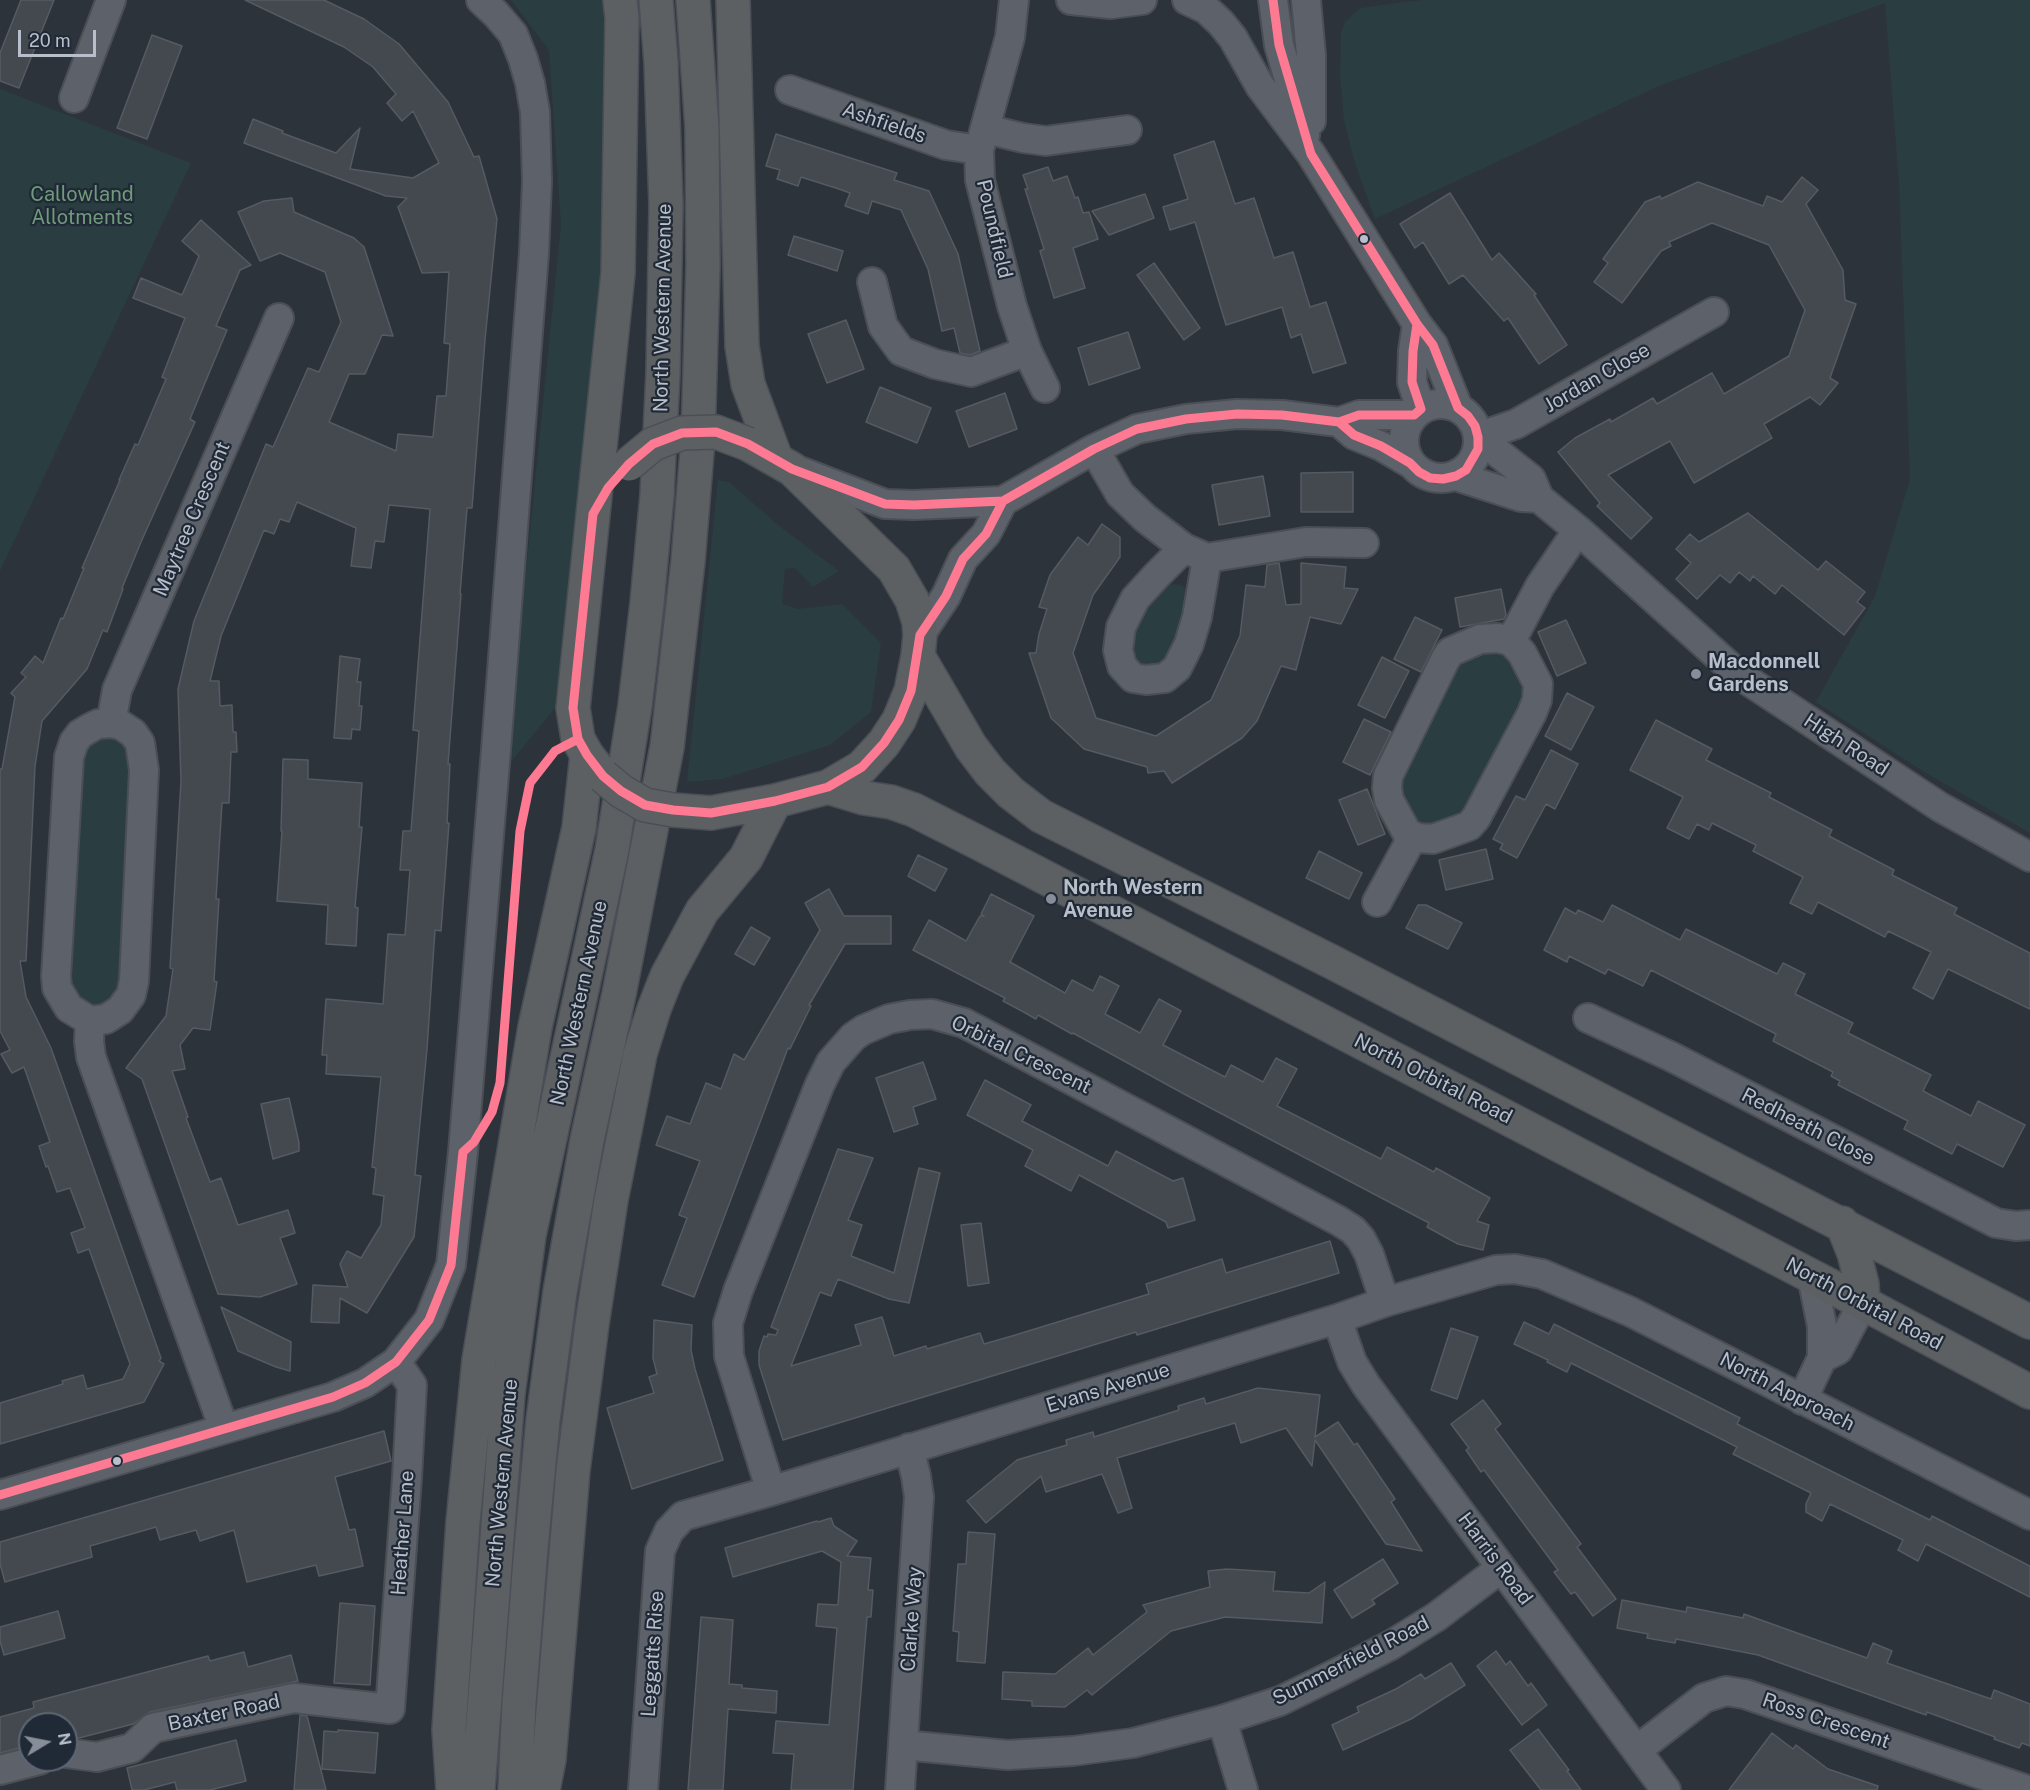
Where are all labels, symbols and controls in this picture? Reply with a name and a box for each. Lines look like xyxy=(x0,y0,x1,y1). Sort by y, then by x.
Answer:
scale bar xyxy=(21,18,99,56)
text: 20 m xyxy=(29,30,71,51)
street label: Ashfields xyxy=(839,98,929,148)
street label: Poundfield xyxy=(971,177,1017,281)
park label: Callowland Allotments xyxy=(30,183,134,230)
street label: North Western Avenue xyxy=(649,203,677,413)
unlabelled marker xyxy=(1358,233,1370,245)
street label: Jordan Close xyxy=(1540,338,1654,418)
street label: Maytree Crescent xyxy=(149,438,235,600)
place label: Macdonnell Gardens xyxy=(1708,650,1820,697)
marker: Macdonnell Gardens xyxy=(1689,667,1703,681)
street label: High Road xyxy=(1799,709,1893,781)
place label: North Western Avenue xyxy=(1063,876,1203,923)
marker: North Western Avenue xyxy=(1044,892,1058,906)
street label: North Western Avenue xyxy=(546,898,612,1108)
street label: Orbital Crescent xyxy=(947,1011,1095,1099)
street label: North Orbital Road xyxy=(1350,1029,1516,1129)
street label: Redheath Close xyxy=(1737,1083,1879,1171)
street label: North Orbital Road xyxy=(1781,1253,1947,1355)
street label: North Approach xyxy=(1716,1348,1858,1436)
street label: Evans Avenue xyxy=(1043,1358,1173,1418)
street label: North Western Avenue xyxy=(481,1378,523,1588)
unlabelled marker xyxy=(111,1455,123,1467)
street label: Heather Lane xyxy=(387,1470,419,1596)
street label: Harris Road xyxy=(1453,1508,1537,1610)
street label: Clarke Way xyxy=(896,1566,928,1672)
street label: Leggatts Rise xyxy=(637,1590,669,1718)
street label: Summerfield Road xyxy=(1269,1611,1433,1711)
street label: Ross Crescent xyxy=(1759,1688,1893,1754)
street label: Baxter Road xyxy=(166,1689,282,1737)
north arrow xyxy=(18,1712,78,1772)
text: N xyxy=(54,1731,75,1747)

